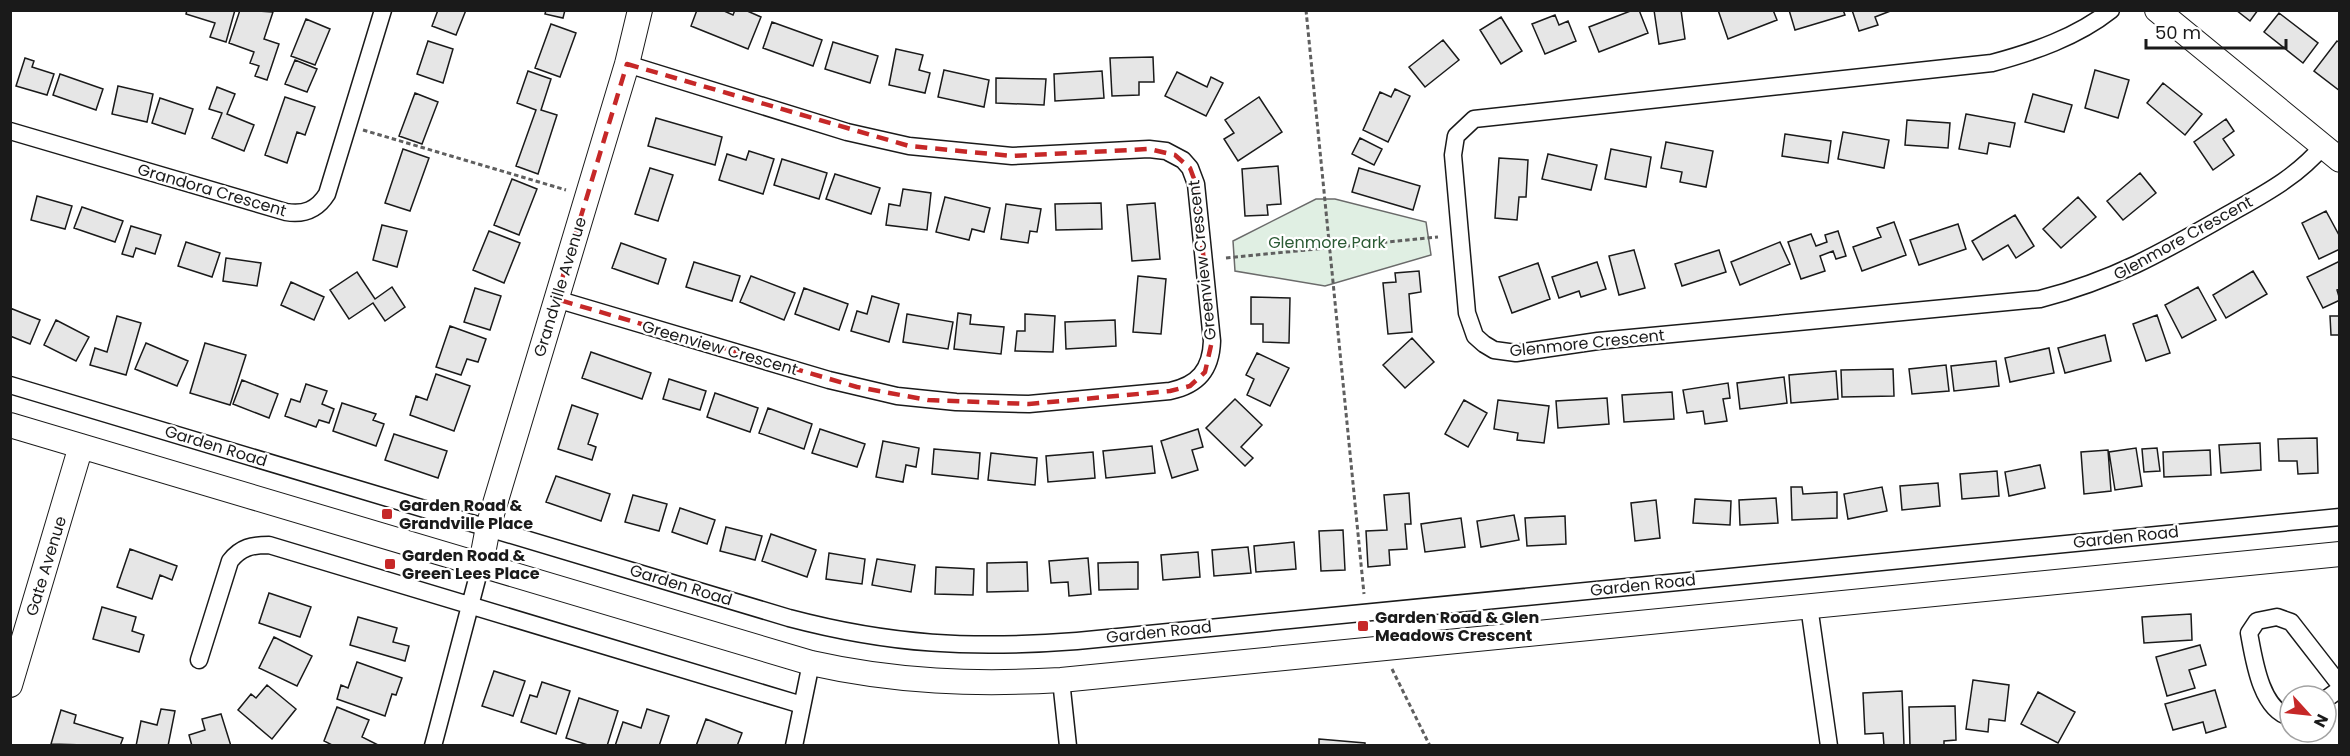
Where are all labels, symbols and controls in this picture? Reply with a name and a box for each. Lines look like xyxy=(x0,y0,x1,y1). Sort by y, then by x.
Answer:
scale bar xyxy=(2146,12,2286,50)
text: 50 m xyxy=(2155,20,2201,45)
street label: Grandora Crescent xyxy=(135,158,289,222)
street label: Greenview Crescent xyxy=(1182,179,1222,341)
street label: Glenmore Crescent xyxy=(2109,190,2257,286)
street label: Grandville Avenue xyxy=(528,214,592,360)
park label: Glenmore Park xyxy=(1268,231,1387,254)
street label: Greenview Crescent xyxy=(639,315,801,381)
street label: Glenmore Crescent xyxy=(1508,323,1666,363)
street label: Garden Road xyxy=(162,419,270,473)
place label: Garden Road & Grandville Place xyxy=(399,494,533,535)
marker: Garden Road & Grandville Place xyxy=(380,507,394,521)
street label: Gate Avenue xyxy=(20,513,72,619)
street label: Garden Road xyxy=(2072,520,2180,554)
place label: Garden Road & Green Lees Place xyxy=(402,544,540,585)
marker: Garden Road & Green Lees Place xyxy=(383,557,397,571)
street label: Garden Road xyxy=(627,558,735,612)
street label: Garden Road xyxy=(1589,568,1697,602)
place label: Garden Road & Glen Meadows Crescent xyxy=(1375,606,1539,647)
street label: Garden Road xyxy=(1105,615,1213,649)
marker: Garden Road & Glen Meadows Crescent xyxy=(1356,619,1370,633)
north arrow xyxy=(2278,684,2338,744)
text: N xyxy=(2308,710,2334,731)

